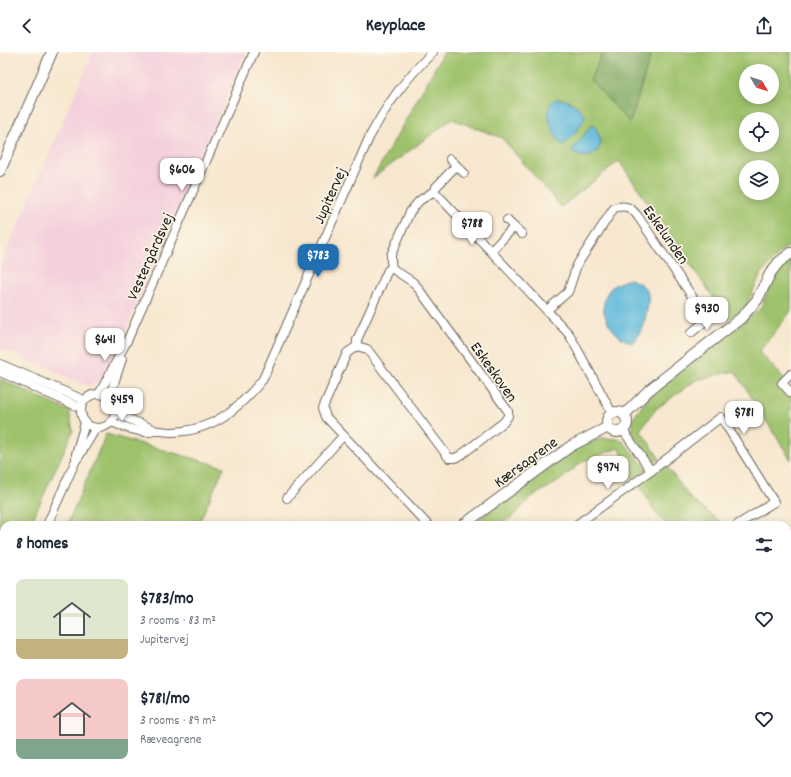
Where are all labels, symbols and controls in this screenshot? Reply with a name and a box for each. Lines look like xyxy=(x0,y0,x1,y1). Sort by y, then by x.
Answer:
text: Keyplace xyxy=(366,14,425,39)
icon: back xyxy=(16,15,38,37)
icon: share xyxy=(753,15,775,37)
north arrow xyxy=(739,64,779,104)
map controls xyxy=(739,64,779,200)
button: locate xyxy=(739,112,779,152)
pin: $606 xyxy=(158,158,206,192)
button: layers xyxy=(739,160,779,200)
text: $606 xyxy=(169,161,195,180)
street label: Jupitervej xyxy=(309,164,354,228)
street label: Eskelunden xyxy=(636,201,694,270)
street label: Vestergårdsvej xyxy=(122,210,181,304)
pin: $788 xyxy=(448,212,496,246)
text: $788 xyxy=(461,215,483,234)
pin: $783 xyxy=(294,244,342,278)
text: $783 xyxy=(307,247,329,266)
pin: $930 xyxy=(683,297,731,331)
text: $930 xyxy=(694,300,720,319)
pin: $641 xyxy=(81,328,129,362)
text: $641 xyxy=(94,331,116,350)
street label: Eskeskoven xyxy=(464,338,522,407)
pin: $459 xyxy=(98,388,146,422)
text: $459 xyxy=(110,391,134,410)
pin: $781 xyxy=(720,401,768,435)
text: $781 xyxy=(734,404,754,423)
street label: Kærsagrene xyxy=(490,432,563,494)
pin: $974 xyxy=(584,456,632,490)
text: $974 xyxy=(597,459,619,478)
text: 8 homes xyxy=(16,533,68,557)
icon: filters xyxy=(753,534,775,556)
text: $783/mo xyxy=(140,588,194,612)
icon: home xyxy=(48,595,96,643)
icon: heart xyxy=(753,608,775,630)
text: 3 rooms · 83 m² xyxy=(140,612,216,631)
text: Jupitervej xyxy=(140,631,189,650)
text: $781/mo xyxy=(140,688,190,712)
icon: home xyxy=(48,695,96,743)
icon: heart xyxy=(753,708,775,730)
text: 3 rooms · 89 m² xyxy=(140,712,216,731)
text: Ræveagrene xyxy=(140,731,201,750)

